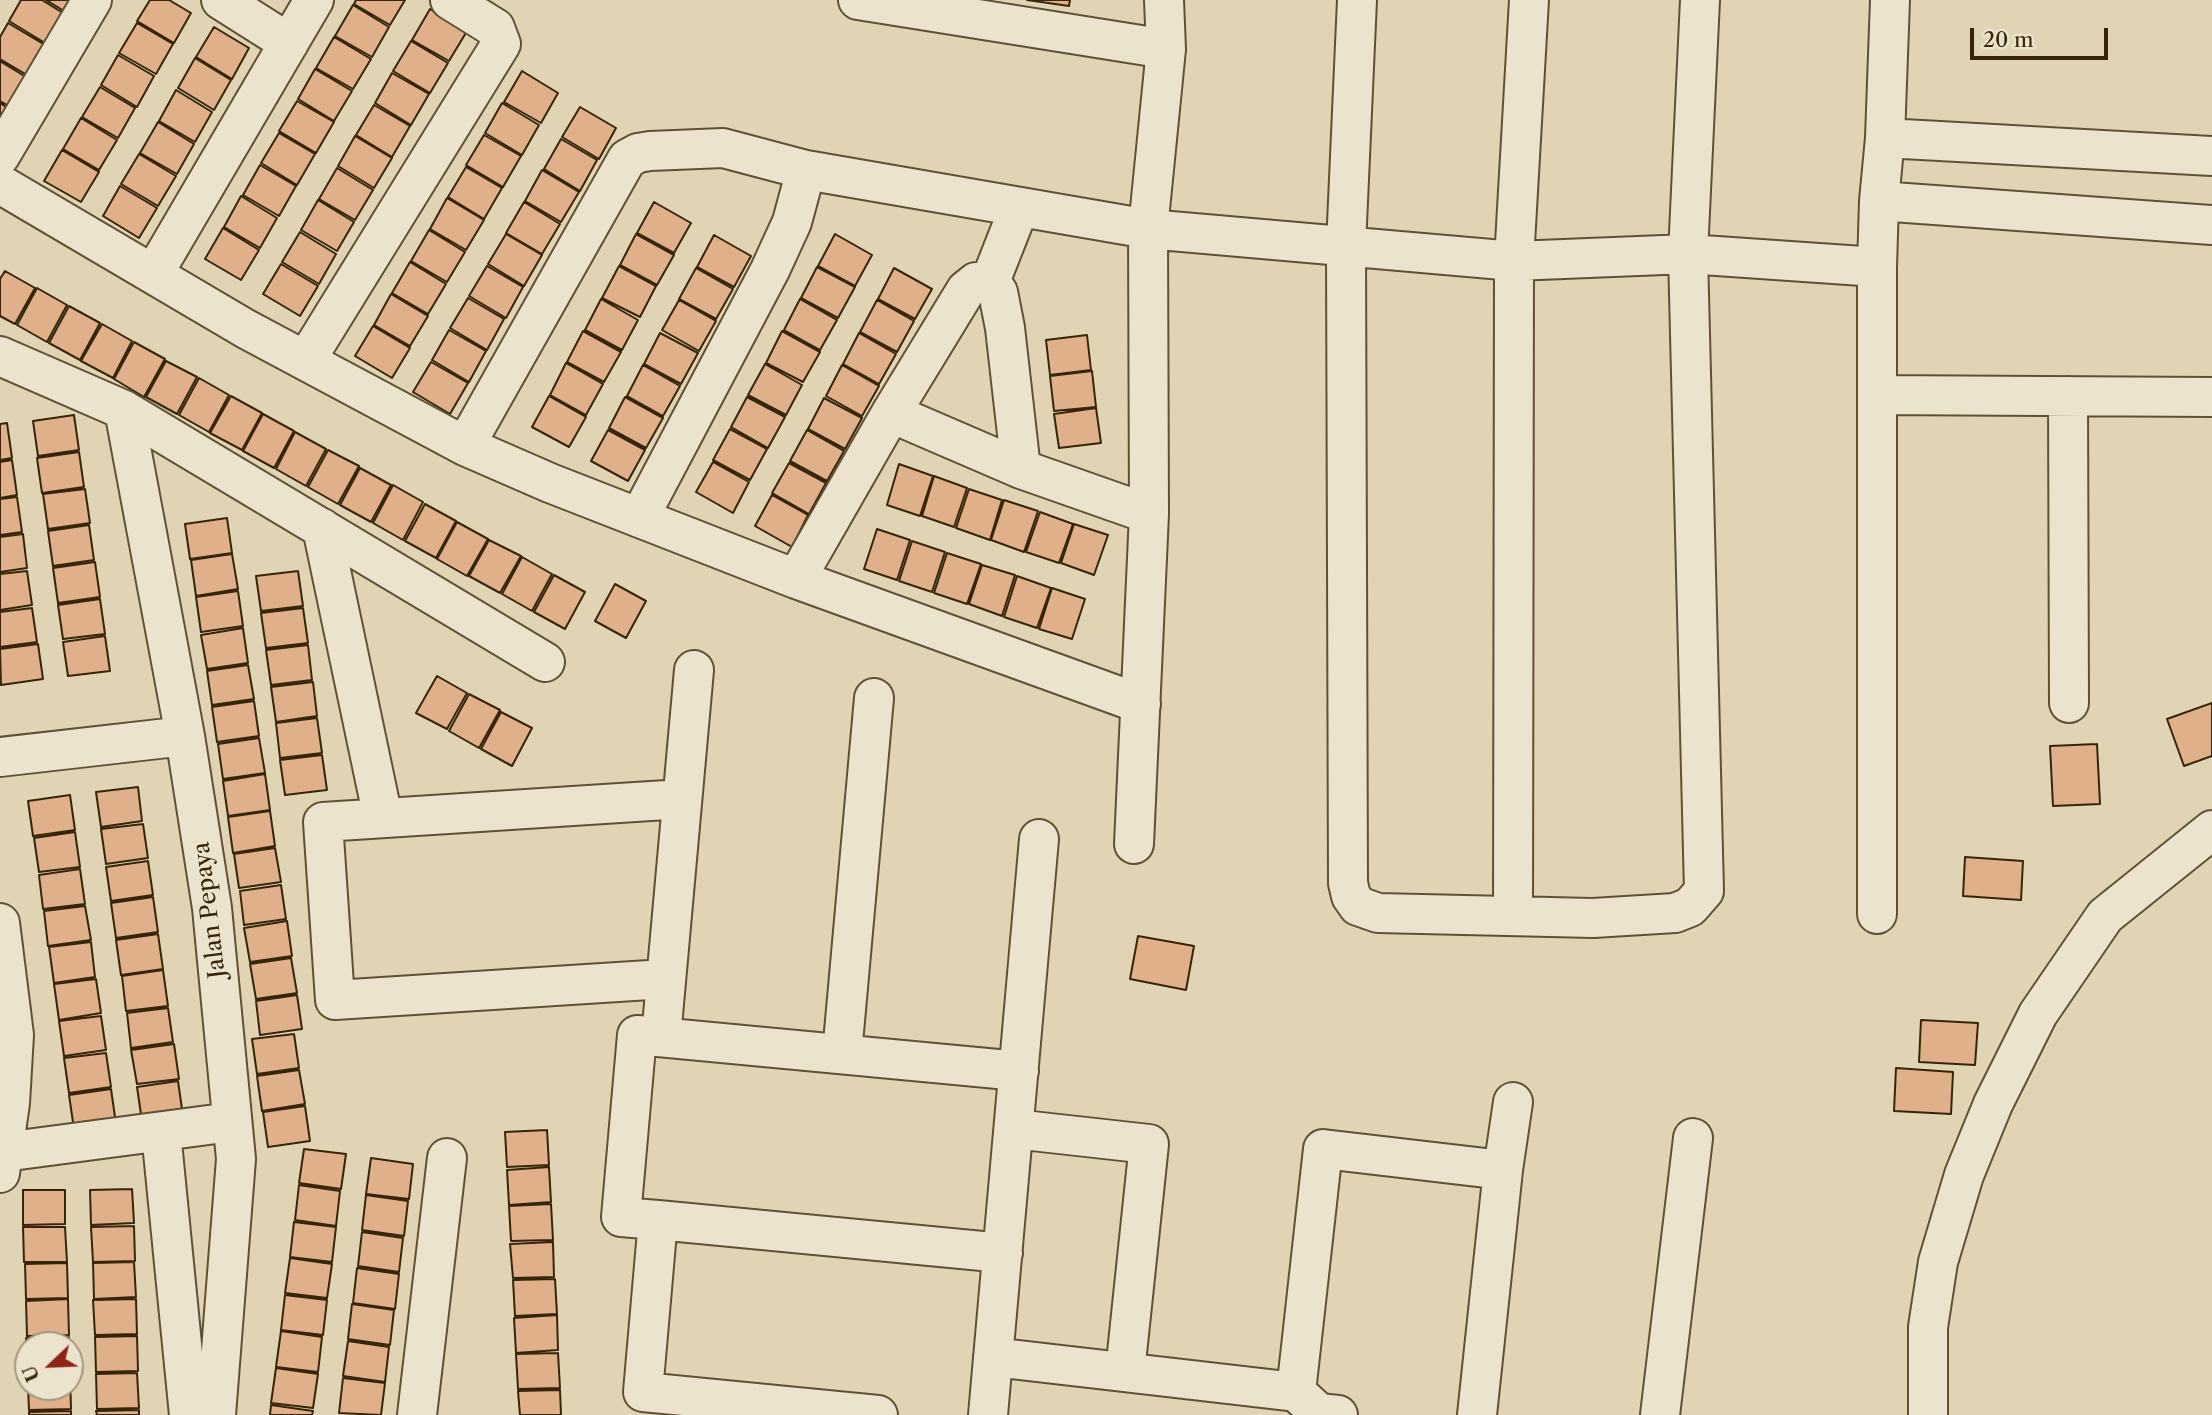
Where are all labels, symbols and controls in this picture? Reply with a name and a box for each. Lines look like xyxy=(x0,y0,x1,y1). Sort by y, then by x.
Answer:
scale bar xyxy=(1974,14,2112,58)
text: 20 m xyxy=(1983,27,2034,52)
street label: Jalan Pepaya xyxy=(188,840,232,980)
north arrow xyxy=(14,1331,84,1401)
text: U xyxy=(17,1362,45,1385)

